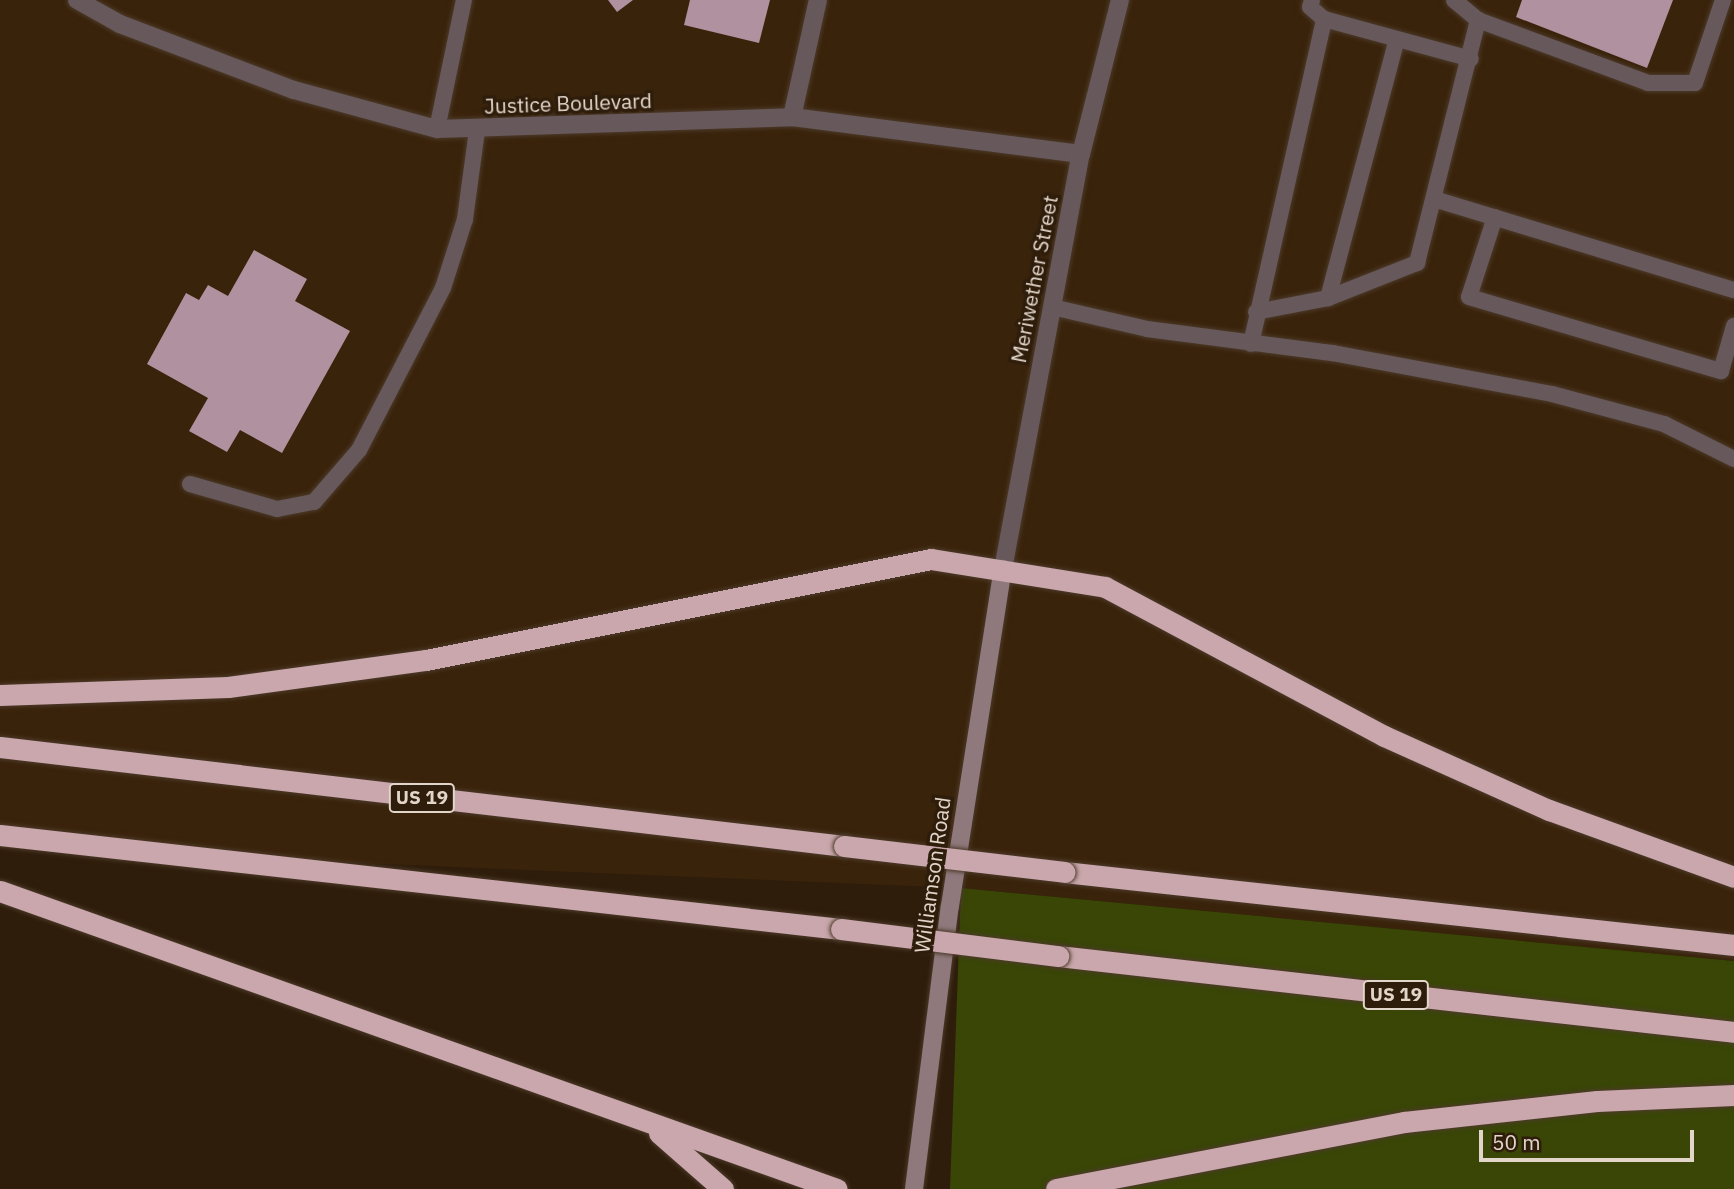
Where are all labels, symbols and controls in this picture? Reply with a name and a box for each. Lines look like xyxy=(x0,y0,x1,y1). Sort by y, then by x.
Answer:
street label: Justice Boulevard xyxy=(484,87,652,119)
street label: Meriwether Street xyxy=(1005,193,1063,365)
road number: US 19 xyxy=(389,782,455,814)
street label: Williamson Road xyxy=(909,795,955,955)
road number: US 19 xyxy=(1363,979,1429,1010)
scale bar xyxy=(1482,1116,1697,1160)
text: 50 m xyxy=(1492,1128,1541,1156)

